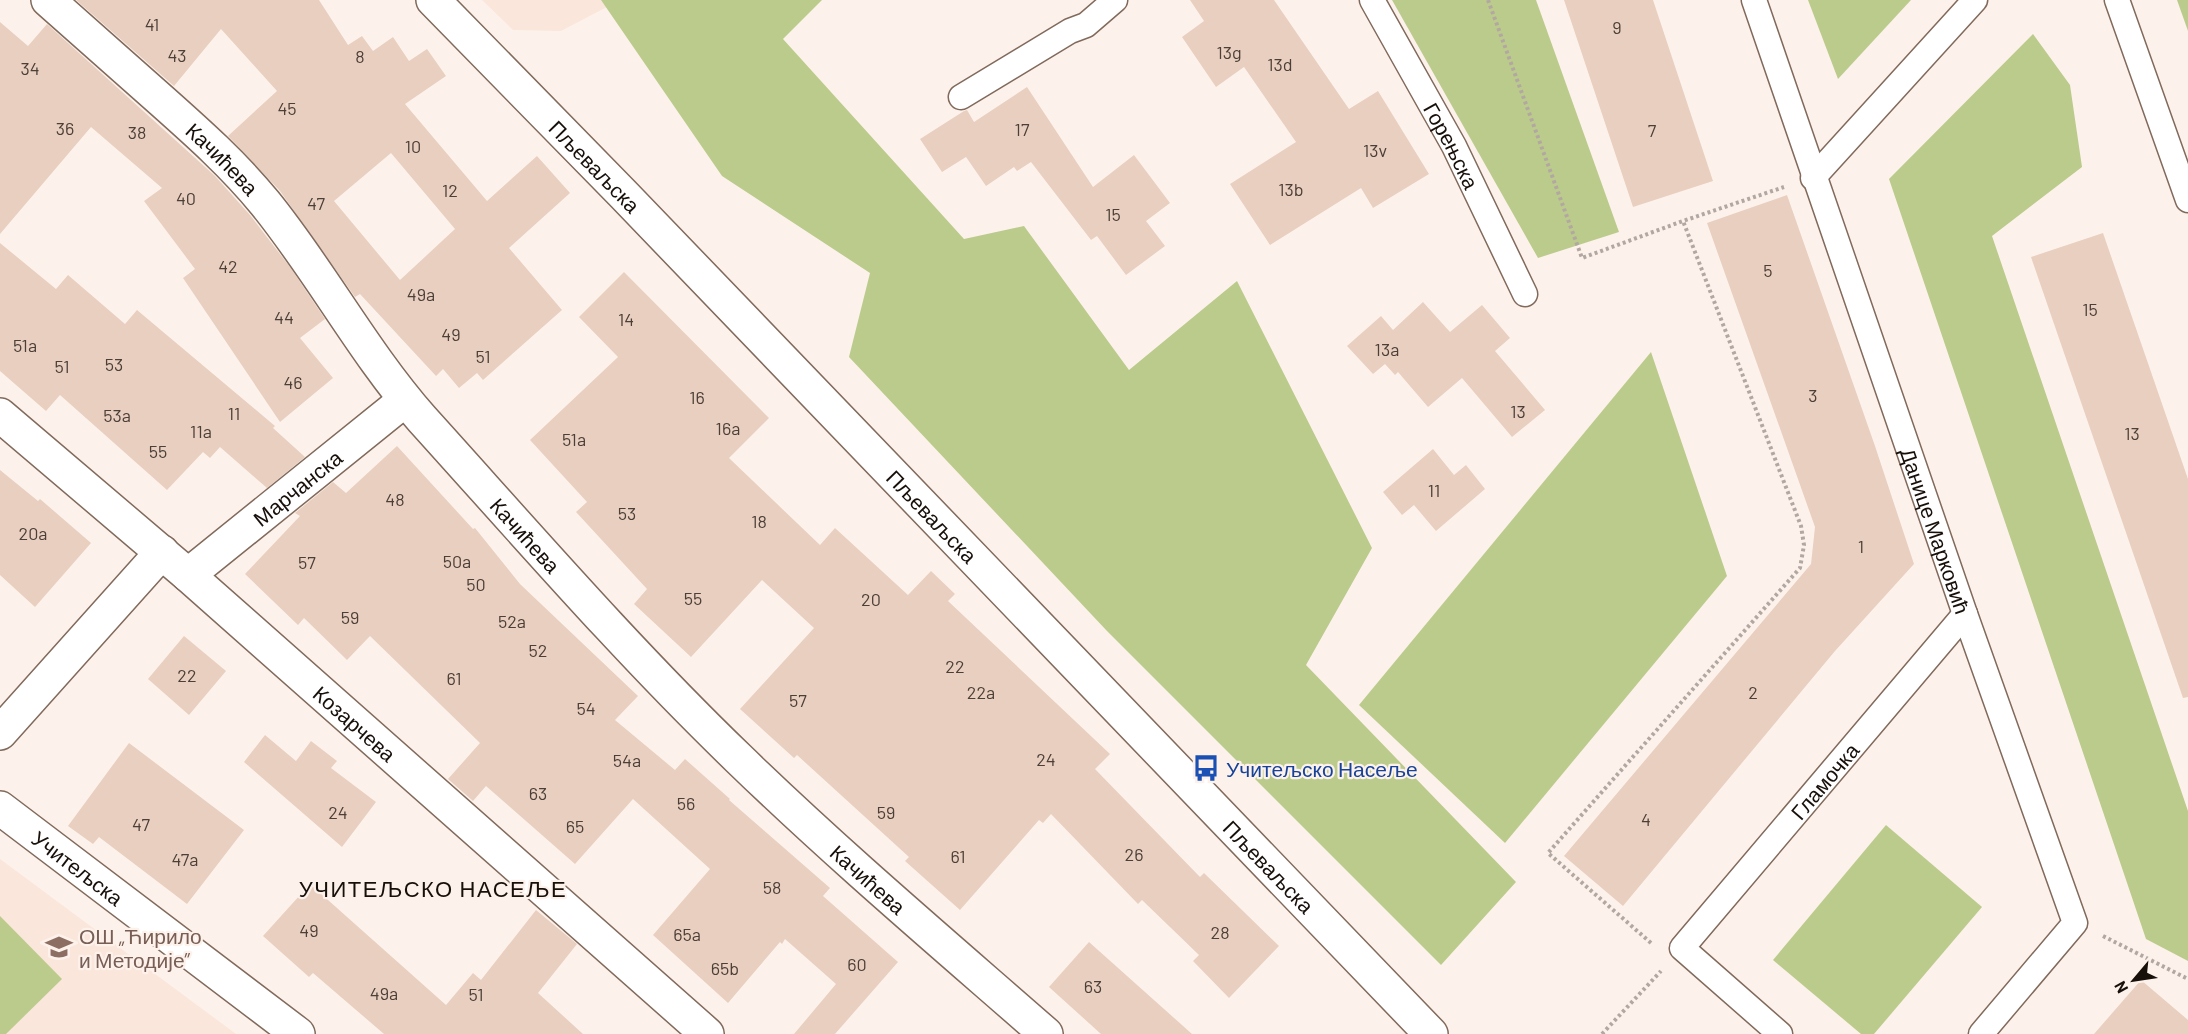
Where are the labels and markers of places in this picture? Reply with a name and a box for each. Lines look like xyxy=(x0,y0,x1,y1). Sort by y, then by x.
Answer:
bus stop icon: Учитељско Насеље xyxy=(1191,753,1221,783)
place label: Учитељско Насеље xyxy=(1226,756,1418,781)
place label: ОШ „Ћирило и Методије” xyxy=(79,923,202,972)
school or university icon: ОШ „Ћирило и Методије” xyxy=(44,932,74,962)

